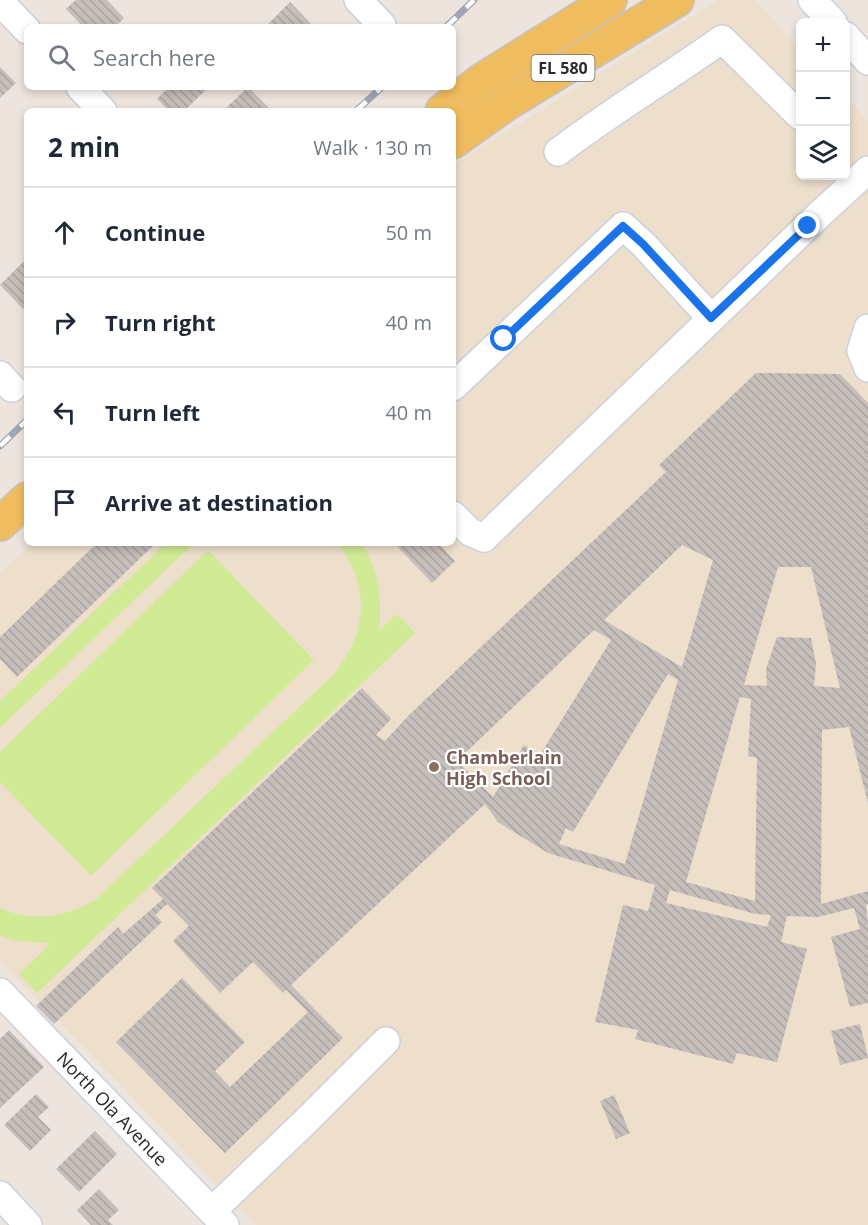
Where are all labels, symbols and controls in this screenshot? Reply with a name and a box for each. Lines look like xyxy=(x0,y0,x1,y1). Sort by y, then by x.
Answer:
map controls xyxy=(796,18,850,180)
button: + xyxy=(796,18,850,72)
search box xyxy=(24,24,456,90)
icon: search xyxy=(45,41,78,74)
text: Search here xyxy=(93,42,216,72)
road number: FL 580 xyxy=(532,55,594,81)
button: − xyxy=(796,72,850,126)
button: layers xyxy=(796,126,850,180)
text: 2 min xyxy=(48,129,120,165)
text: Walk · 130 m xyxy=(313,134,432,161)
route end xyxy=(794,212,820,238)
icon: ahead xyxy=(48,216,81,249)
text: Continue xyxy=(105,217,205,247)
text: 50 m xyxy=(385,219,432,246)
icon: right xyxy=(48,306,81,339)
text: Turn right xyxy=(105,307,216,337)
text: 40 m xyxy=(385,309,432,336)
route start xyxy=(490,325,516,351)
icon: left xyxy=(48,396,81,429)
text: Turn left xyxy=(105,397,200,427)
text: 40 m xyxy=(385,399,432,426)
icon: arrive xyxy=(48,486,81,519)
text: Arrive at destination xyxy=(105,487,333,517)
place label: Chamberlain High School xyxy=(446,745,562,790)
marker: Chamberlain High School xyxy=(427,760,441,774)
street label: North Ola Avenue xyxy=(52,1046,173,1171)

